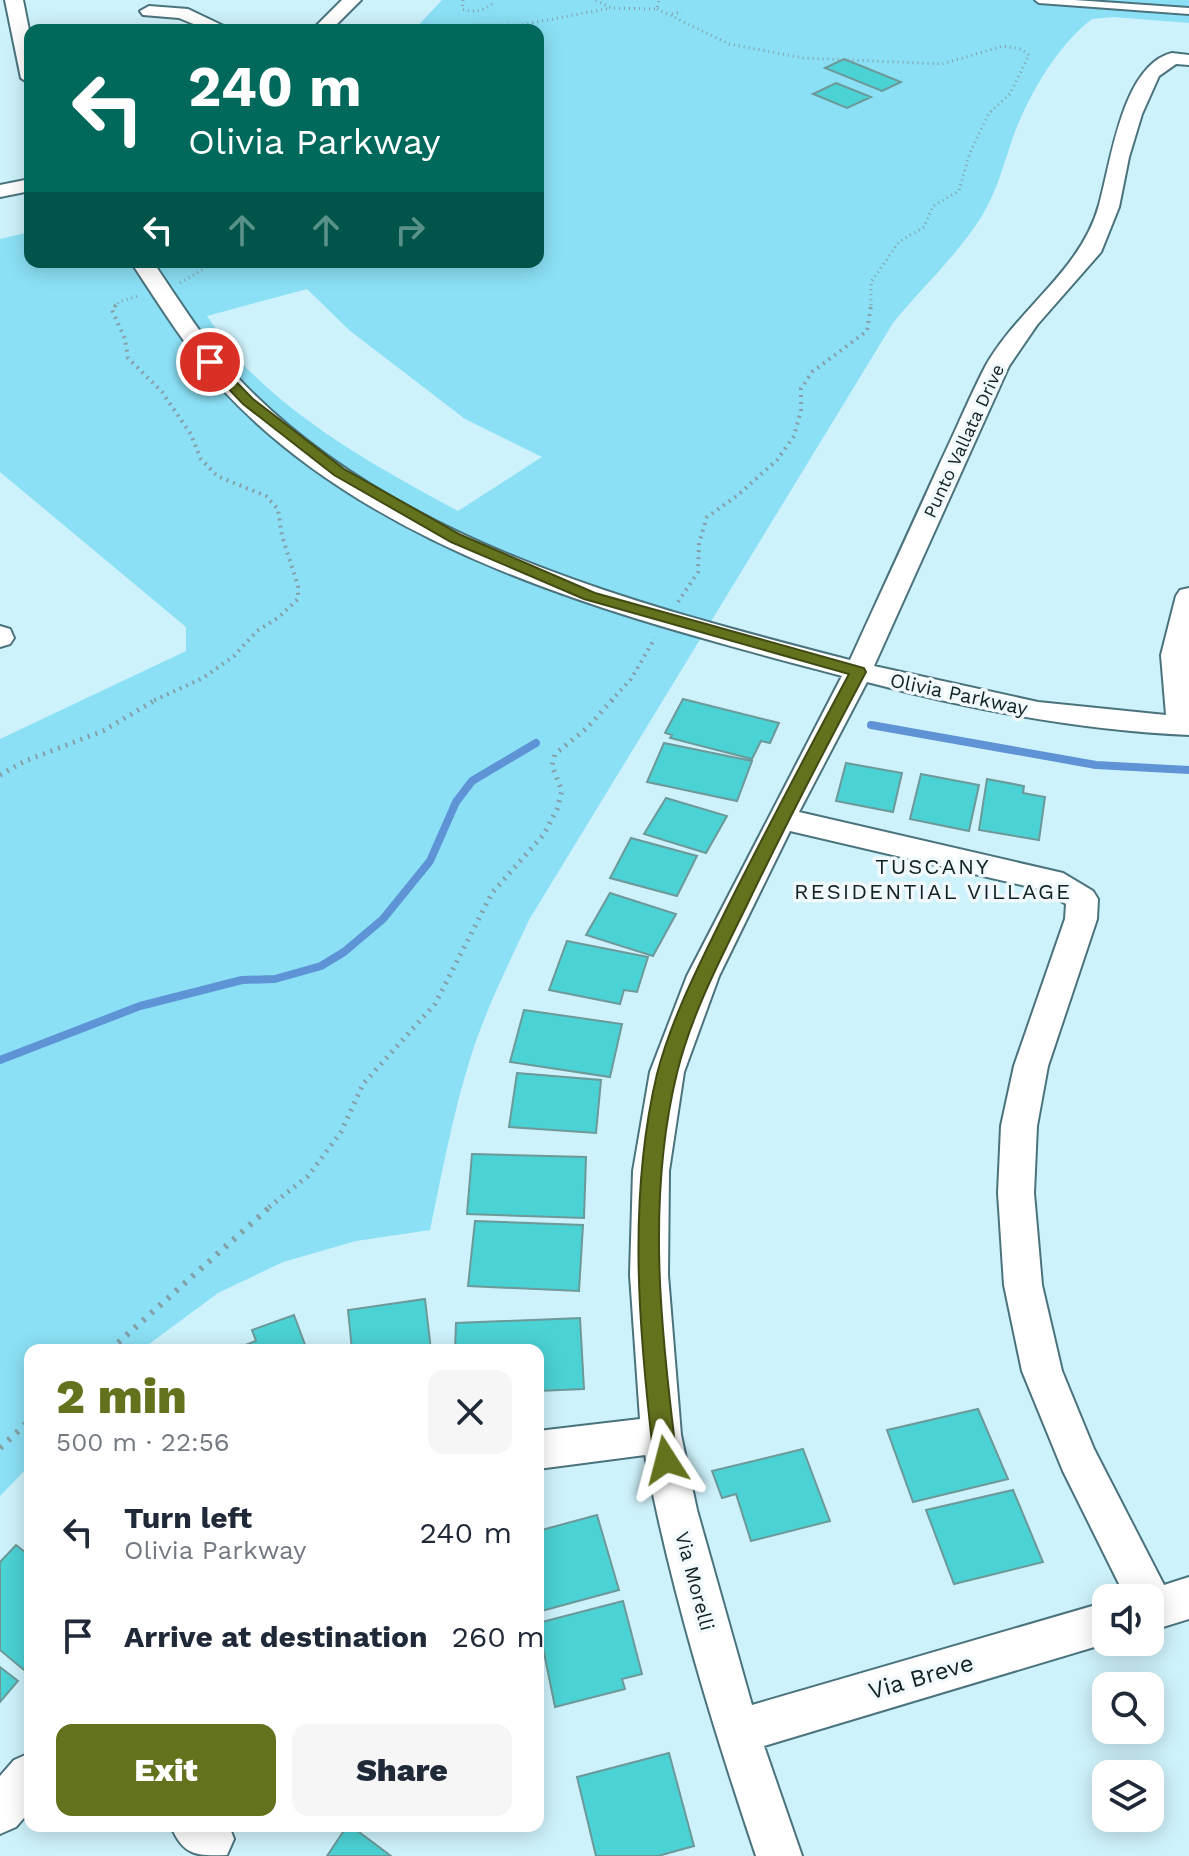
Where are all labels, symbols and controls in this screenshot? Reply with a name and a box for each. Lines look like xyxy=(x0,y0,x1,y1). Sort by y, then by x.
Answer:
text: 240 m xyxy=(188,54,362,120)
icon: left xyxy=(56,56,160,160)
text: Olivia Parkway xyxy=(188,121,441,163)
icon: left xyxy=(136,208,180,252)
icon: ahead xyxy=(220,208,264,252)
icon: ahead xyxy=(304,208,348,252)
icon: right xyxy=(388,208,432,252)
pin xyxy=(176,328,244,396)
icon: arrive xyxy=(188,340,232,384)
street label: Punto Vallata Drive xyxy=(919,361,1008,521)
street label: Olivia Parkway xyxy=(888,668,1031,720)
district label: TUSCANY RESIDENTIAL VILLAGE xyxy=(794,854,1072,904)
text: 2 min xyxy=(56,1368,187,1425)
button: close xyxy=(428,1370,512,1454)
position arrow xyxy=(624,1418,708,1502)
text: 500 m · 22:56 xyxy=(56,1427,230,1457)
text: Turn left xyxy=(124,1500,252,1535)
icon: left xyxy=(56,1510,100,1554)
text: 240 m xyxy=(420,1515,512,1550)
street label: Via Morelli xyxy=(670,1529,720,1633)
text: Olivia Parkway xyxy=(124,1535,307,1565)
map controls xyxy=(1092,1584,1164,1832)
button: sound xyxy=(1092,1584,1164,1656)
icon: arrive xyxy=(56,1614,100,1658)
text: Arrive at destination xyxy=(124,1619,428,1654)
text: 260 m xyxy=(452,1619,545,1654)
street label: Via Breve xyxy=(865,1649,977,1705)
button: search xyxy=(1092,1672,1164,1744)
button: Exit xyxy=(56,1724,276,1816)
button: Share xyxy=(292,1724,512,1816)
button: layers xyxy=(1092,1760,1164,1832)

